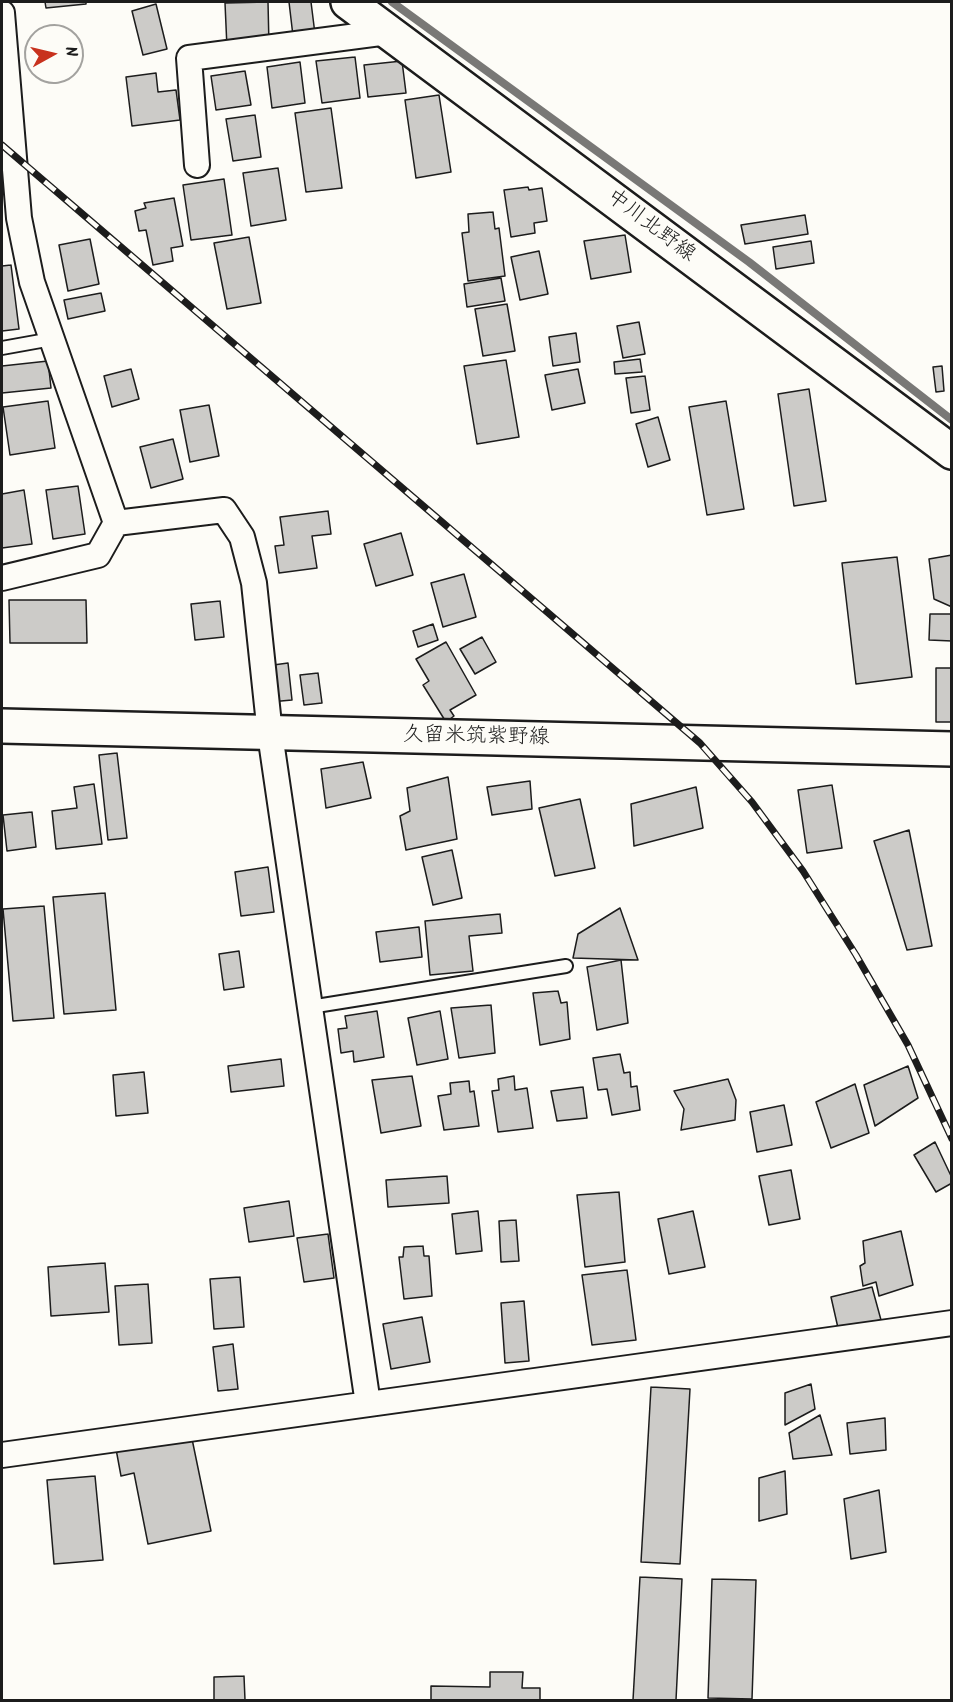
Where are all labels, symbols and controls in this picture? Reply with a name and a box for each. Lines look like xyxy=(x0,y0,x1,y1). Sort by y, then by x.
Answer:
north arrow xyxy=(24,24,84,84)
text: N xyxy=(57,45,83,58)
street label: 中川北野線 xyxy=(600,185,700,269)
street label: 久留米筑紫野線 xyxy=(402,724,550,752)

